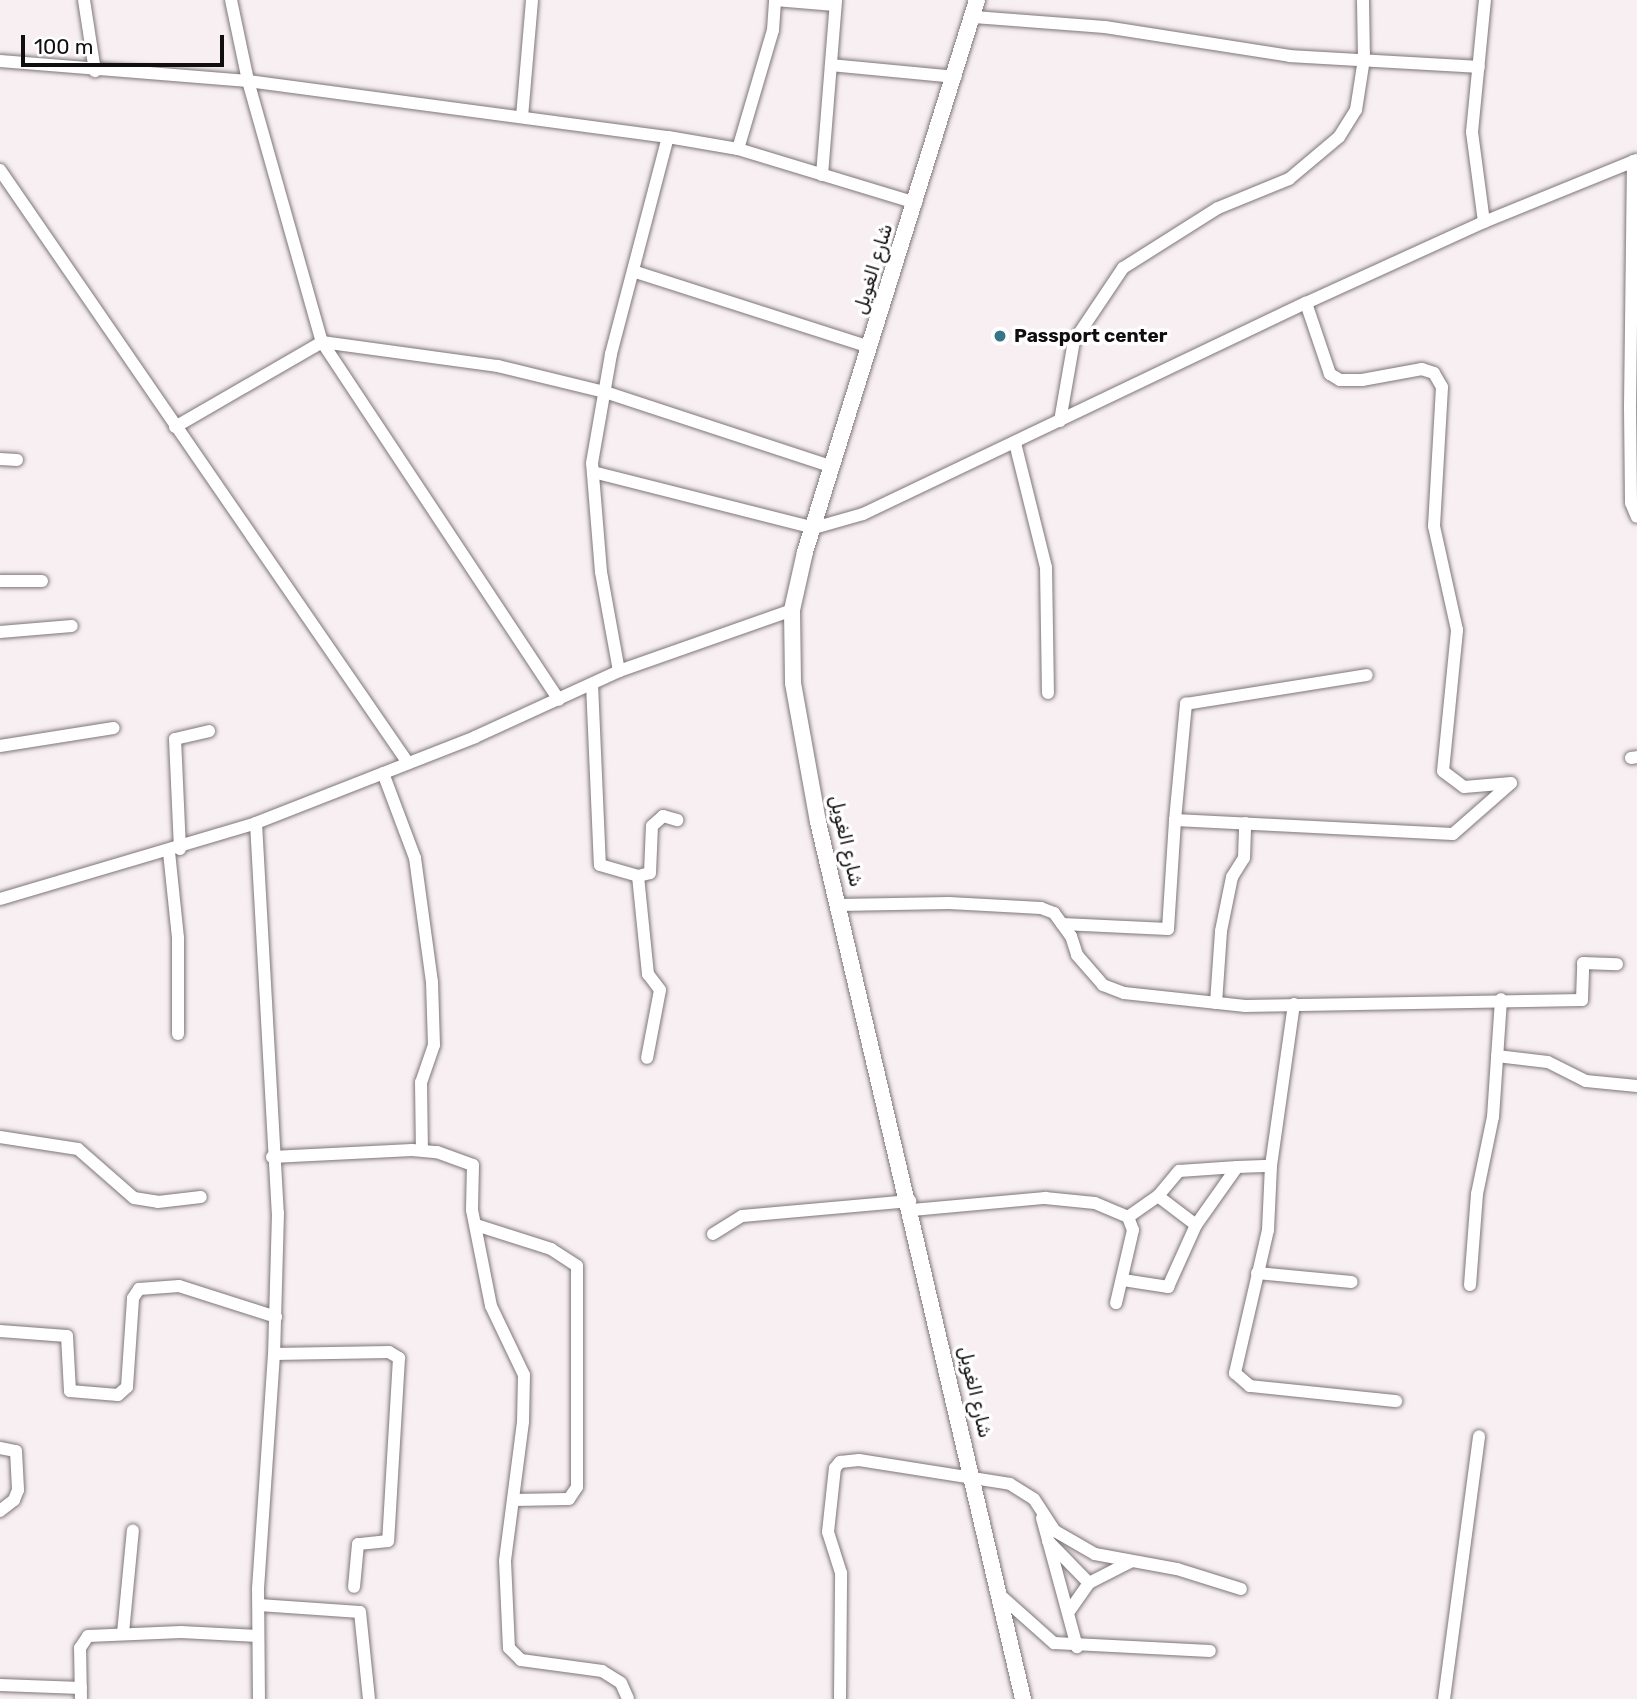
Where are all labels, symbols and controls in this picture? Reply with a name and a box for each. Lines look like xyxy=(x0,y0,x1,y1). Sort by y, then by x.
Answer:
scale bar xyxy=(24,21,228,65)
text: 100 m xyxy=(34,34,93,59)
street label: شارع الغويل xyxy=(848,221,898,317)
place label: Passport center xyxy=(1014,325,1167,347)
marker: Passport center xyxy=(992,328,1008,344)
street label: شارع الغويل xyxy=(824,793,868,889)
street label: شارع الغويل xyxy=(953,1344,997,1440)

